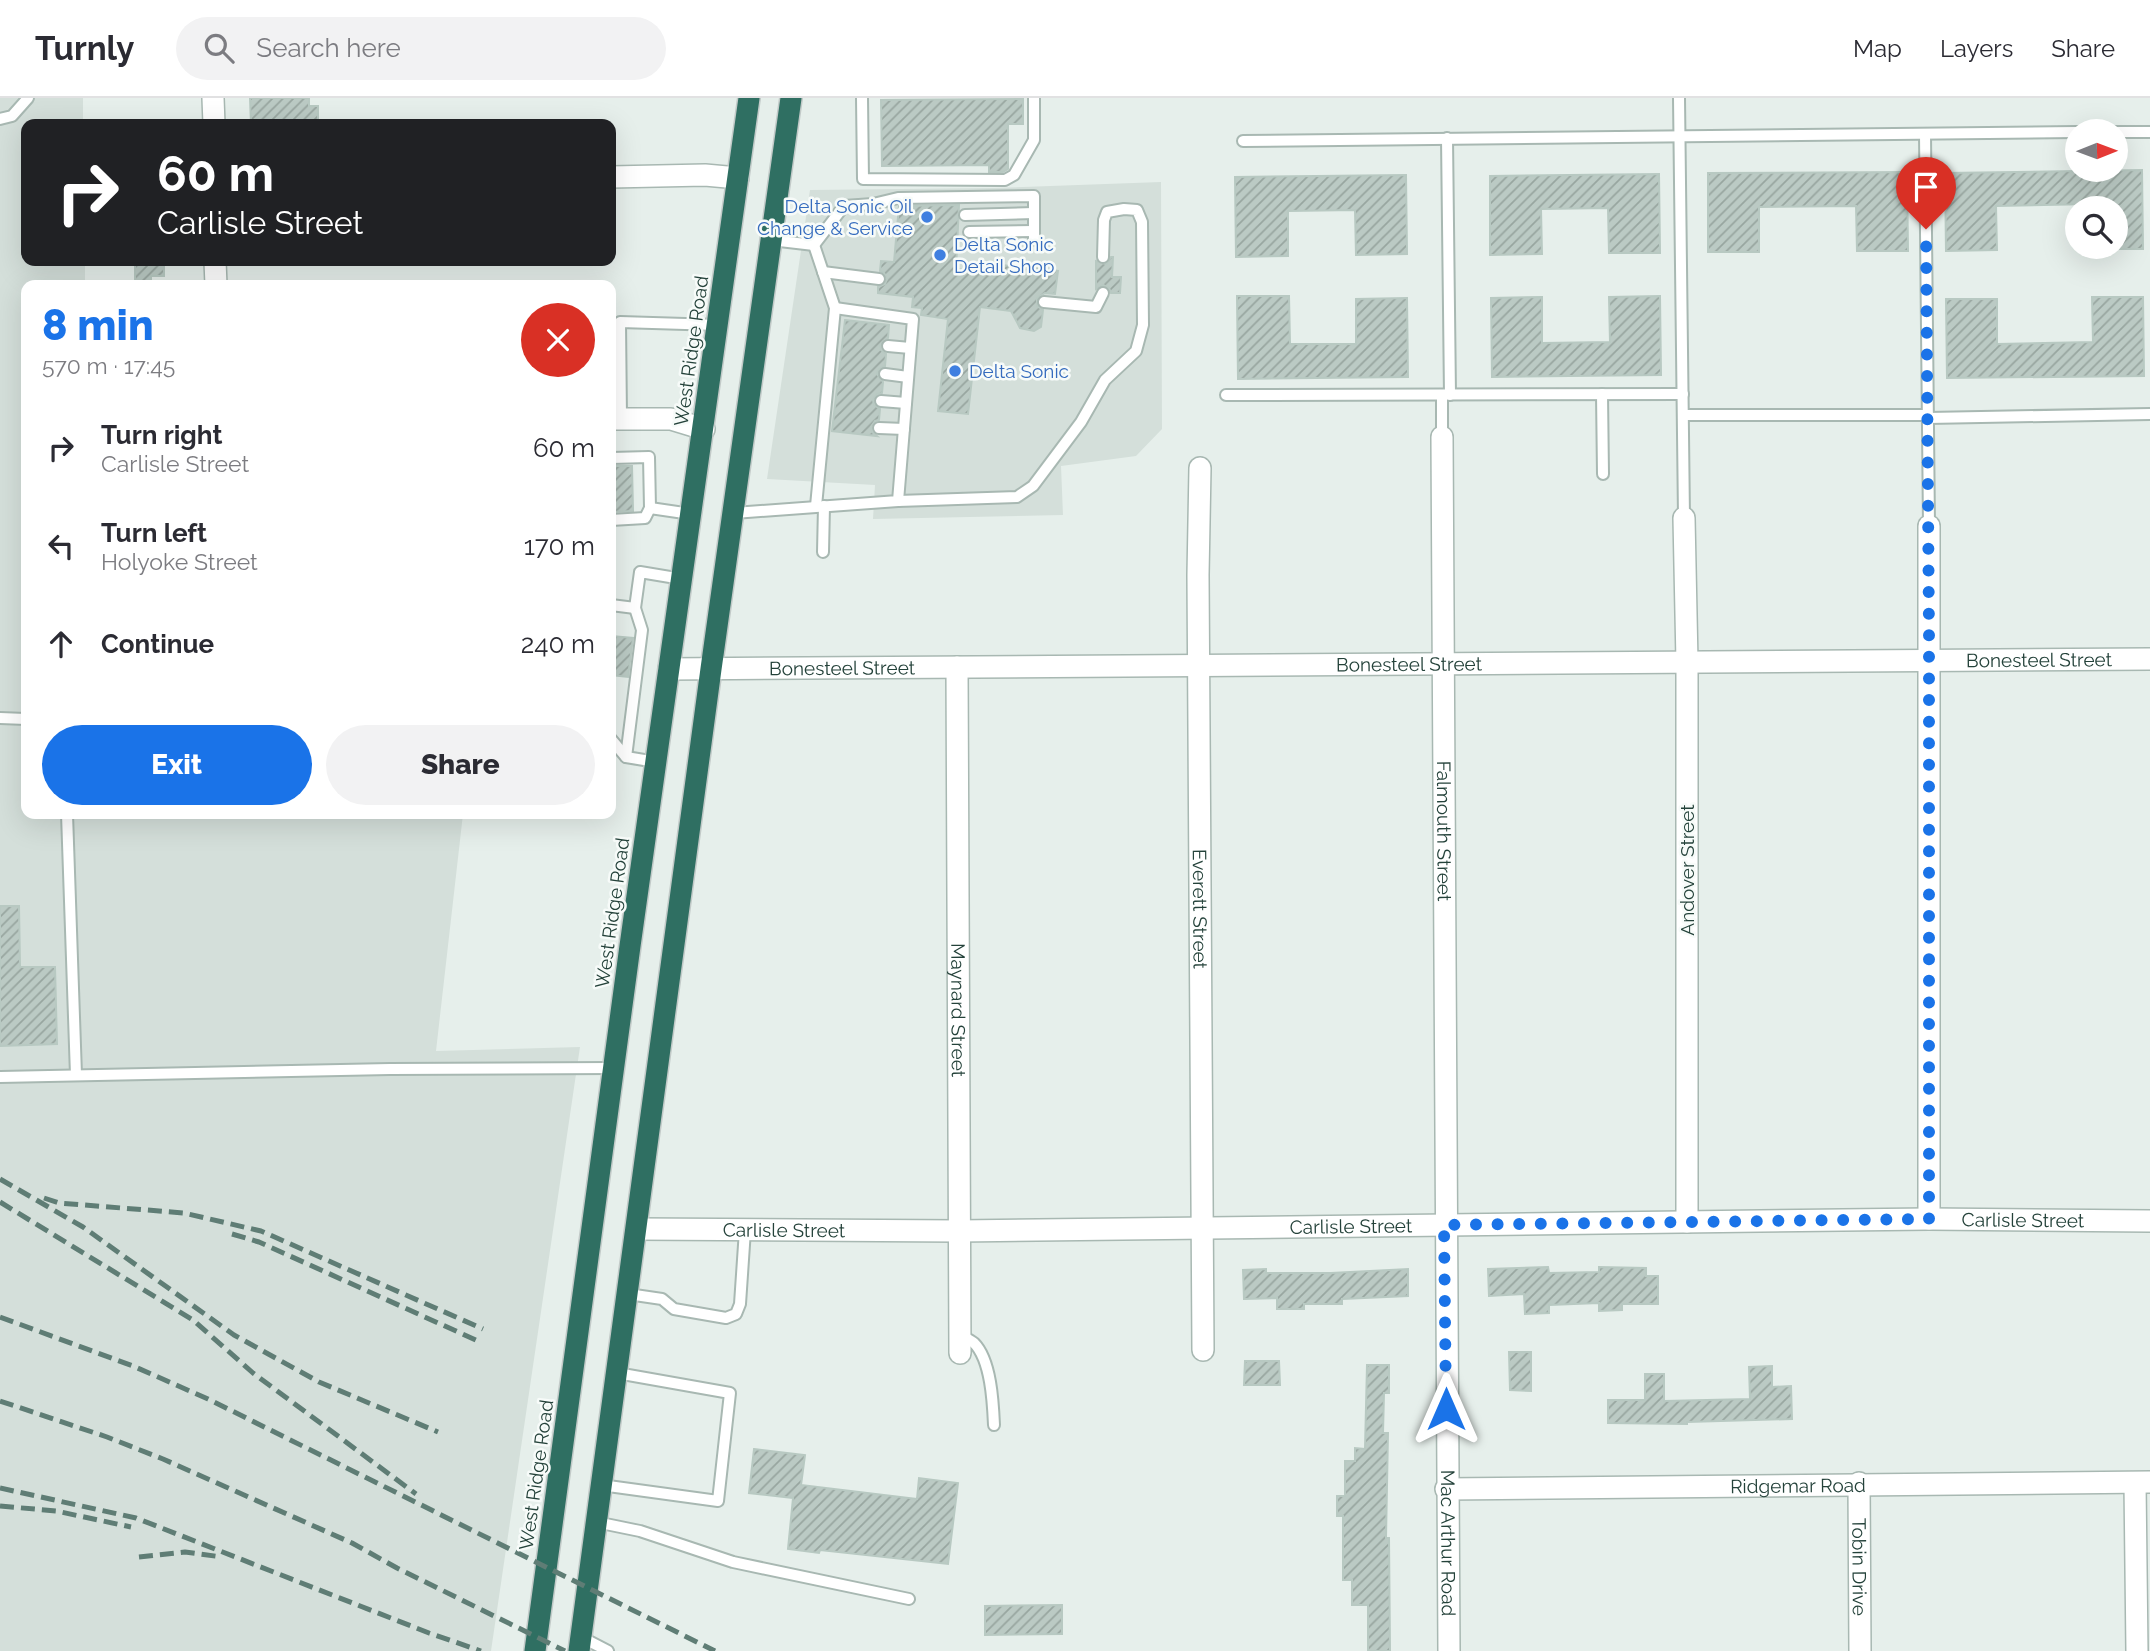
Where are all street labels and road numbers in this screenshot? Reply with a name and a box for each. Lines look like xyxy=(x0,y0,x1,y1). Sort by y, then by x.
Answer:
street label: West Ridge Road xyxy=(670,274,712,428)
street label: Bonesteel Street xyxy=(1966,648,2113,671)
street label: Bonesteel Street xyxy=(1336,653,1483,675)
street label: Bonesteel Street xyxy=(769,656,916,679)
street label: Falmouth Street xyxy=(1433,761,1456,902)
street label: Andover Street xyxy=(1676,804,1698,936)
street label: West Ridge Road xyxy=(591,836,633,990)
street label: Everett Street xyxy=(1189,849,1212,970)
street label: Maynard Street xyxy=(947,943,970,1078)
street label: Carlisle Street xyxy=(1962,1208,2085,1231)
street label: Carlisle Street xyxy=(1290,1214,1413,1238)
street label: Carlisle Street xyxy=(723,1219,846,1241)
street label: West Ridge Road xyxy=(515,1398,557,1552)
street label: Mac Arthur Road xyxy=(1437,1470,1460,1616)
street label: Ridgemar Road xyxy=(1730,1474,1866,1497)
street label: Tobin Drive xyxy=(1848,1518,1871,1616)

